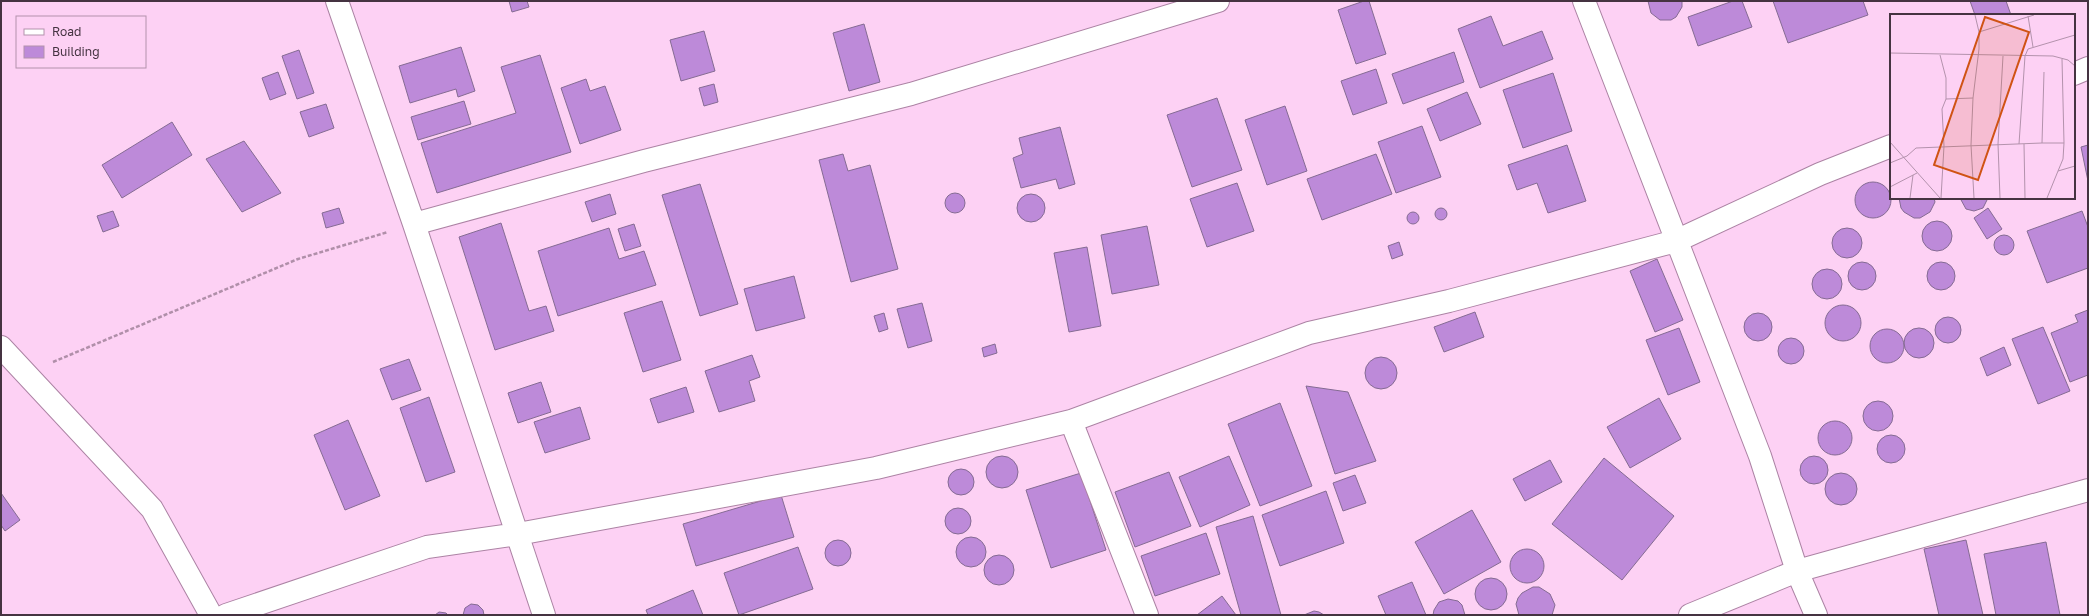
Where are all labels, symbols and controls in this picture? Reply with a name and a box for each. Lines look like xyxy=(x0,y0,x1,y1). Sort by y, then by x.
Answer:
inset map xyxy=(1890,14,2075,199)
legend xyxy=(16,16,146,68)
text: Road xyxy=(52,24,81,39)
text: Building xyxy=(52,44,100,59)

